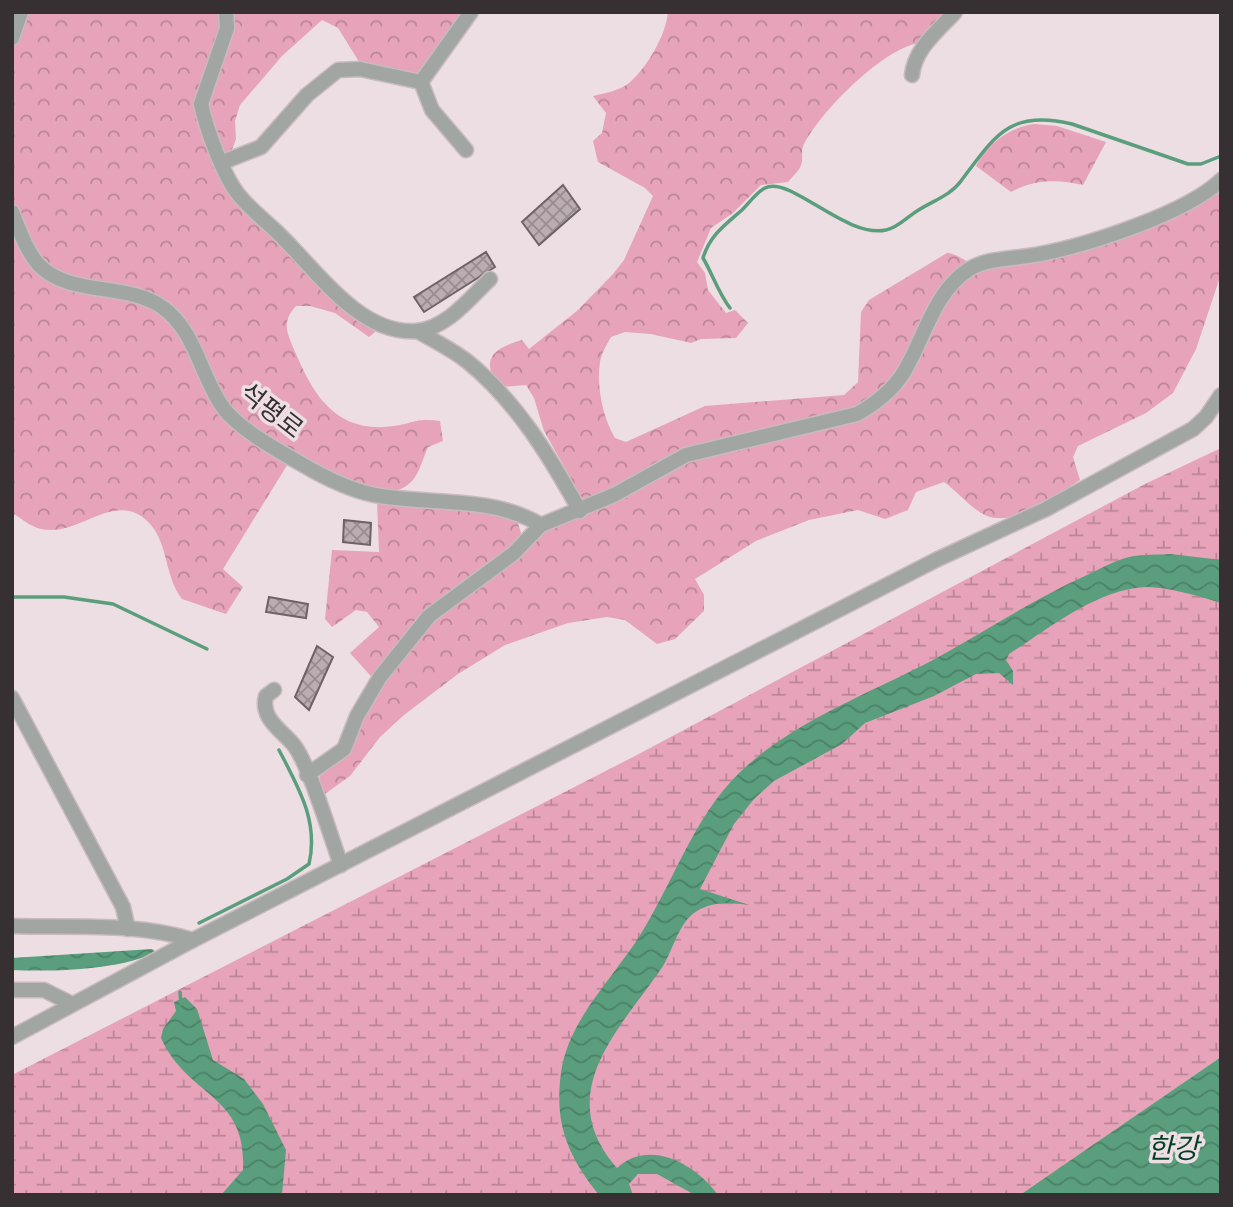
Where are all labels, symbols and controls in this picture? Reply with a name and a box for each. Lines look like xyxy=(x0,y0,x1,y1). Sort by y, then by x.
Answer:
street label: 석평로 xyxy=(234,375,310,445)
water label: 한강 xyxy=(1147,1130,1202,1165)

